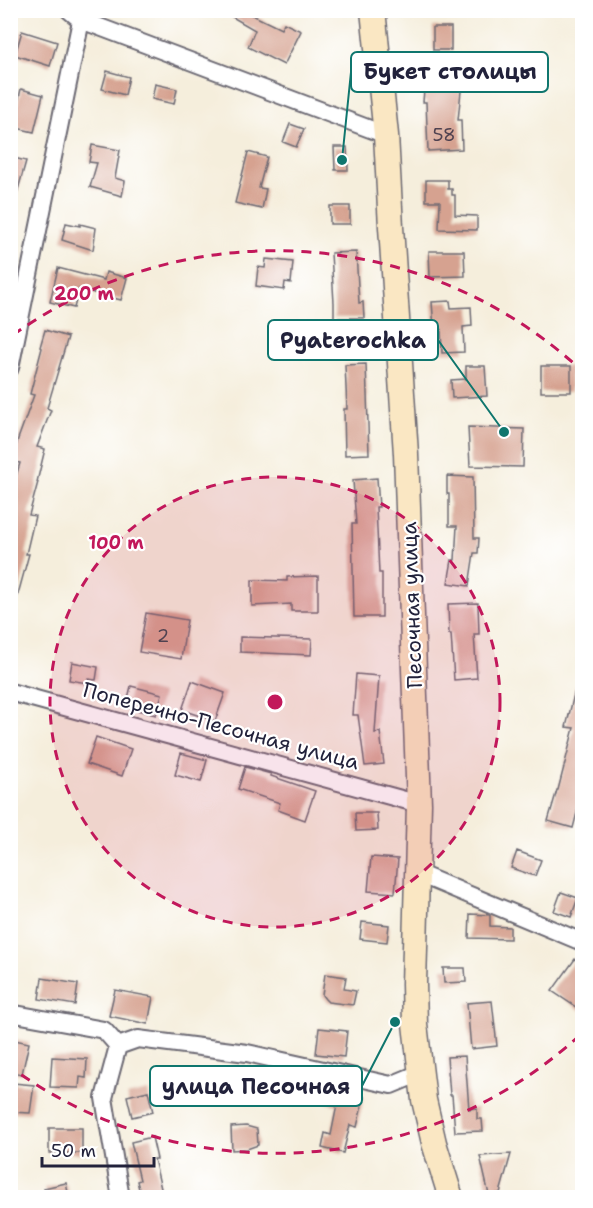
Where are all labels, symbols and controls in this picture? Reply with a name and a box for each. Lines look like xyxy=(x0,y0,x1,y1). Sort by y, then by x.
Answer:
callout: Букет столицы xyxy=(351,52,548,92)
text: Букет столицы xyxy=(363,57,537,86)
house number: 58 xyxy=(432,123,456,147)
text: 200 m xyxy=(54,282,115,306)
callout: Pyaterochka xyxy=(268,320,438,360)
text: Pyaterochka xyxy=(280,326,426,355)
street label: Песочная улица xyxy=(395,521,429,689)
text: 100 m xyxy=(88,531,144,555)
house number: 2 xyxy=(157,624,169,648)
street label: Поперечно-Песочная улица xyxy=(80,676,362,776)
centre of rings xyxy=(265,692,285,712)
callout: улица Песочная xyxy=(150,1066,362,1106)
text: улица Песочная xyxy=(162,1072,350,1101)
scale bar xyxy=(42,1130,154,1168)
text: 50 m xyxy=(51,1139,96,1163)

